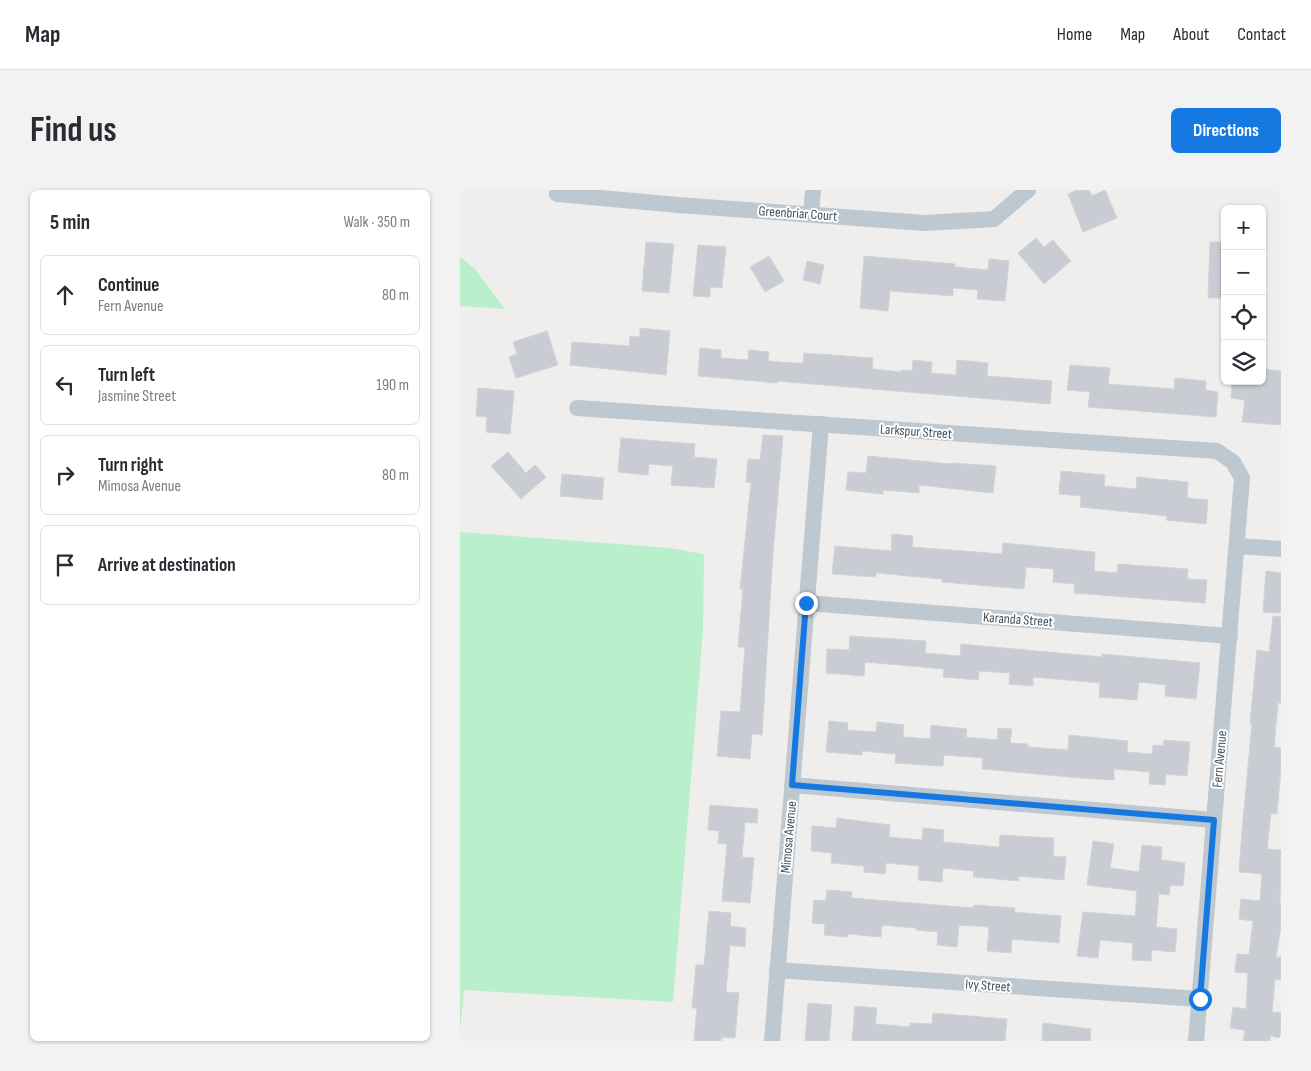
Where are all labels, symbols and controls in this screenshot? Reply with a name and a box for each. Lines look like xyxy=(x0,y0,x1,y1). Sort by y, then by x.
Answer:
text: Map xyxy=(25,20,60,49)
text: Home xyxy=(1057,24,1092,45)
text: Map xyxy=(1120,24,1145,45)
text: About xyxy=(1173,24,1209,45)
text: Contact xyxy=(1237,24,1286,45)
button: Directions xyxy=(1171,108,1281,153)
text: Find us xyxy=(30,109,117,152)
street label: Greenbriar Court xyxy=(758,202,838,225)
map controls xyxy=(1221,205,1266,385)
button: + xyxy=(1221,205,1266,250)
text: 5 min xyxy=(50,210,90,235)
text: Walk · 350 m xyxy=(343,213,410,232)
button: − xyxy=(1221,250,1266,295)
text: Continue xyxy=(98,274,159,297)
icon: ahead xyxy=(51,281,79,309)
text: 80 m xyxy=(382,286,409,305)
button: locate xyxy=(1221,295,1266,340)
text: Fern Avenue xyxy=(98,297,163,316)
button: layers xyxy=(1221,340,1266,385)
text: Turn left xyxy=(98,364,155,387)
icon: left xyxy=(51,371,79,399)
text: 190 m xyxy=(376,376,409,395)
text: Jasmine Street xyxy=(98,387,176,406)
street label: Larkspur Street xyxy=(879,421,953,442)
text: Turn right xyxy=(98,454,163,477)
icon: right xyxy=(51,461,79,489)
text: 80 m xyxy=(382,466,409,485)
text: Mimosa Avenue xyxy=(98,477,181,496)
icon: arrive xyxy=(51,551,79,579)
text: Arrive at destination xyxy=(98,554,236,577)
route end xyxy=(795,592,818,615)
street label: Karanda Street xyxy=(983,609,1053,630)
street label: Fern Avenue xyxy=(1209,730,1230,788)
street label: Mimosa Avenue xyxy=(777,800,800,874)
street label: Ivy Street xyxy=(965,975,1011,996)
route start xyxy=(1189,988,1212,1011)

